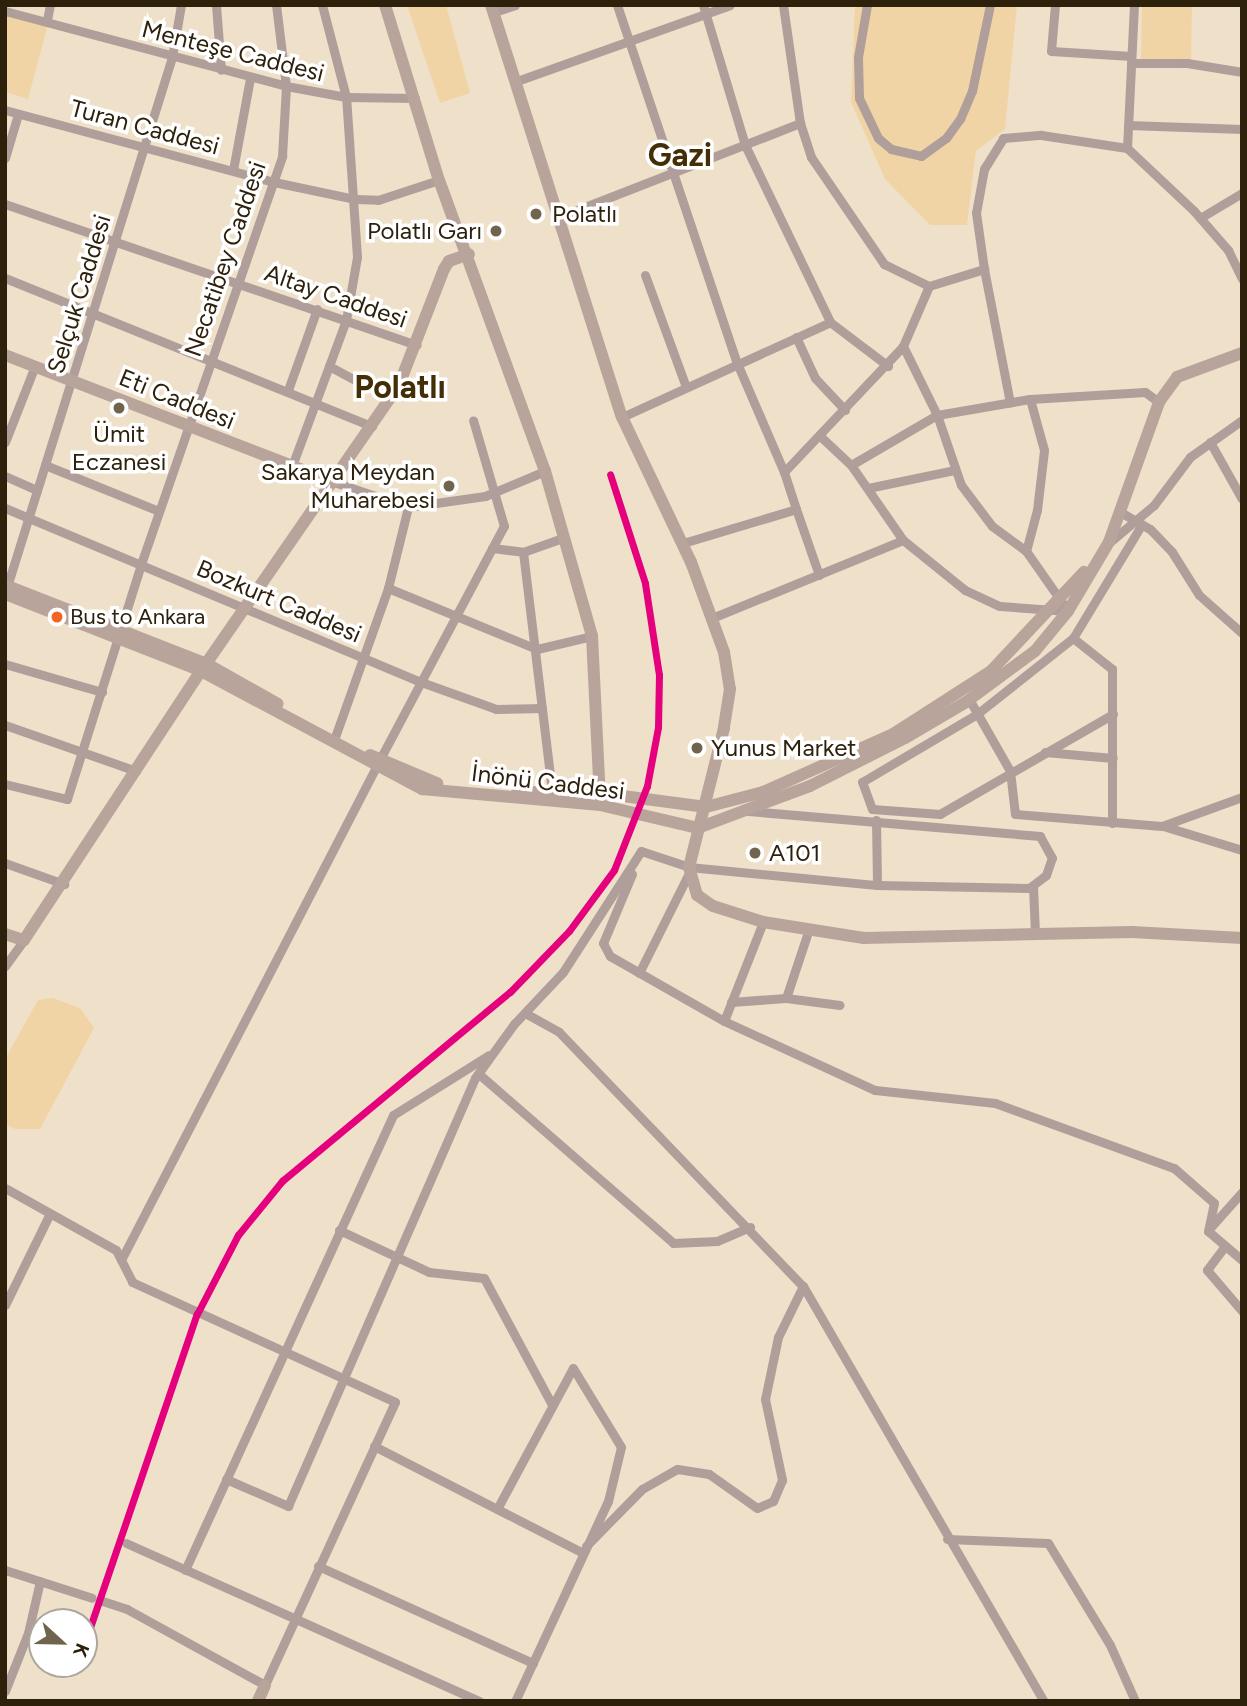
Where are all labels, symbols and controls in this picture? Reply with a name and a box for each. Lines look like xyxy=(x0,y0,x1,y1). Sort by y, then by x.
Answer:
street label: Menteşe Caddesi xyxy=(139,14,327,88)
street label: Turan Caddesi xyxy=(68,93,222,161)
district label: Gazi xyxy=(648,136,712,174)
street label: Necatibey Caddesi xyxy=(178,158,272,360)
place label: Polatlı xyxy=(552,200,617,228)
marker: Polatlı xyxy=(526,204,546,224)
street label: Selçuk Caddesi xyxy=(41,211,117,377)
place label: Polatlı Garı xyxy=(367,217,482,245)
marker: Polatlı Garı xyxy=(488,223,504,239)
street label: Altay Caddesi xyxy=(261,258,411,334)
street label: Eti Caddesi xyxy=(115,363,239,435)
district label: Polatlı xyxy=(354,368,446,406)
marker: Ümit Eczanesi xyxy=(111,400,127,416)
place label: Ümit Eczanesi xyxy=(72,420,166,476)
place label: Sakarya Meydan Muharebesi xyxy=(261,458,435,514)
marker: Sakarya Meydan Muharebesi xyxy=(441,478,457,494)
street label: Bozkurt Caddesi xyxy=(192,553,366,649)
place label: Bus to Ankara xyxy=(70,604,205,630)
marker: Bus to Ankara xyxy=(50,610,64,624)
place label: Yunus Market xyxy=(711,734,856,762)
marker: Yunus Market xyxy=(689,740,705,756)
street label: İnönü Caddesi xyxy=(470,758,626,806)
place label: A101 xyxy=(769,839,820,867)
marker: A101 xyxy=(747,845,763,861)
north arrow xyxy=(28,1608,98,1678)
text: K xyxy=(68,1640,94,1660)

